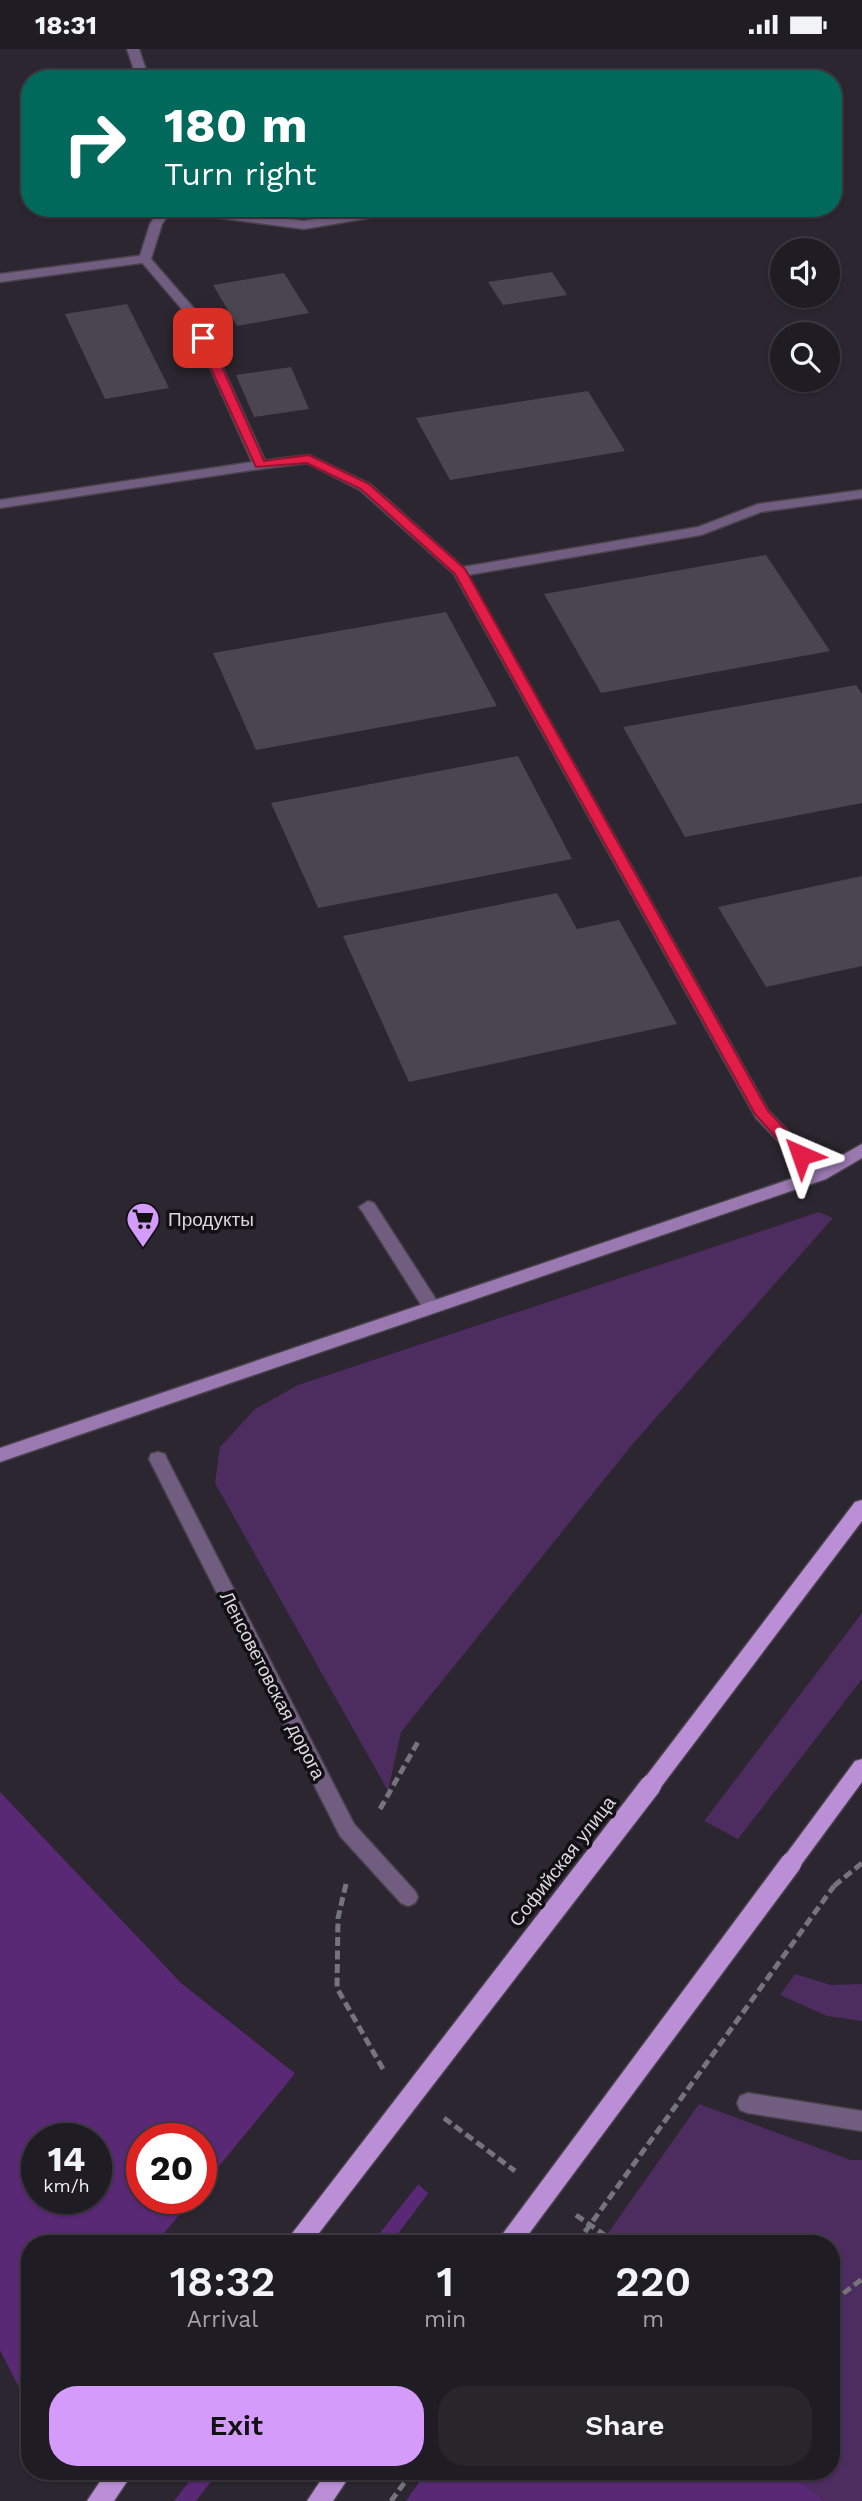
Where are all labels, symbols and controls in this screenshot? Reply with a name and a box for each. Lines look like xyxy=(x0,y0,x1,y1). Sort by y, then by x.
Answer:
text: 18:31 xyxy=(35,10,97,40)
text: 180 m xyxy=(164,96,308,154)
icon: right xyxy=(49,98,140,189)
text: Turn right xyxy=(164,155,316,193)
map controls xyxy=(770,238,840,392)
button: sound xyxy=(770,238,840,308)
pin xyxy=(173,308,233,368)
icon: arrive xyxy=(184,319,222,357)
button: search xyxy=(770,322,840,392)
position arrow xyxy=(764,1118,838,1192)
supermarket icon: Продукты xyxy=(124,1200,162,1249)
place label: Продукты xyxy=(168,1208,254,1231)
street label: Ленсоветовская дорога xyxy=(215,1587,330,1783)
street label: Софийская улица xyxy=(504,1791,621,1931)
speed limit sign: 20 xyxy=(126,2123,217,2214)
text: 14 xyxy=(48,2138,85,2180)
text: km/h xyxy=(43,2175,90,2196)
text: 18:32 xyxy=(170,2257,275,2306)
text: 1 xyxy=(436,2257,454,2306)
text: 220 xyxy=(615,2257,691,2306)
text: Arrival xyxy=(187,2306,258,2333)
text: min xyxy=(424,2306,466,2333)
text: m xyxy=(642,2306,664,2333)
button: Exit xyxy=(49,2386,424,2466)
button: Share xyxy=(438,2386,812,2466)

